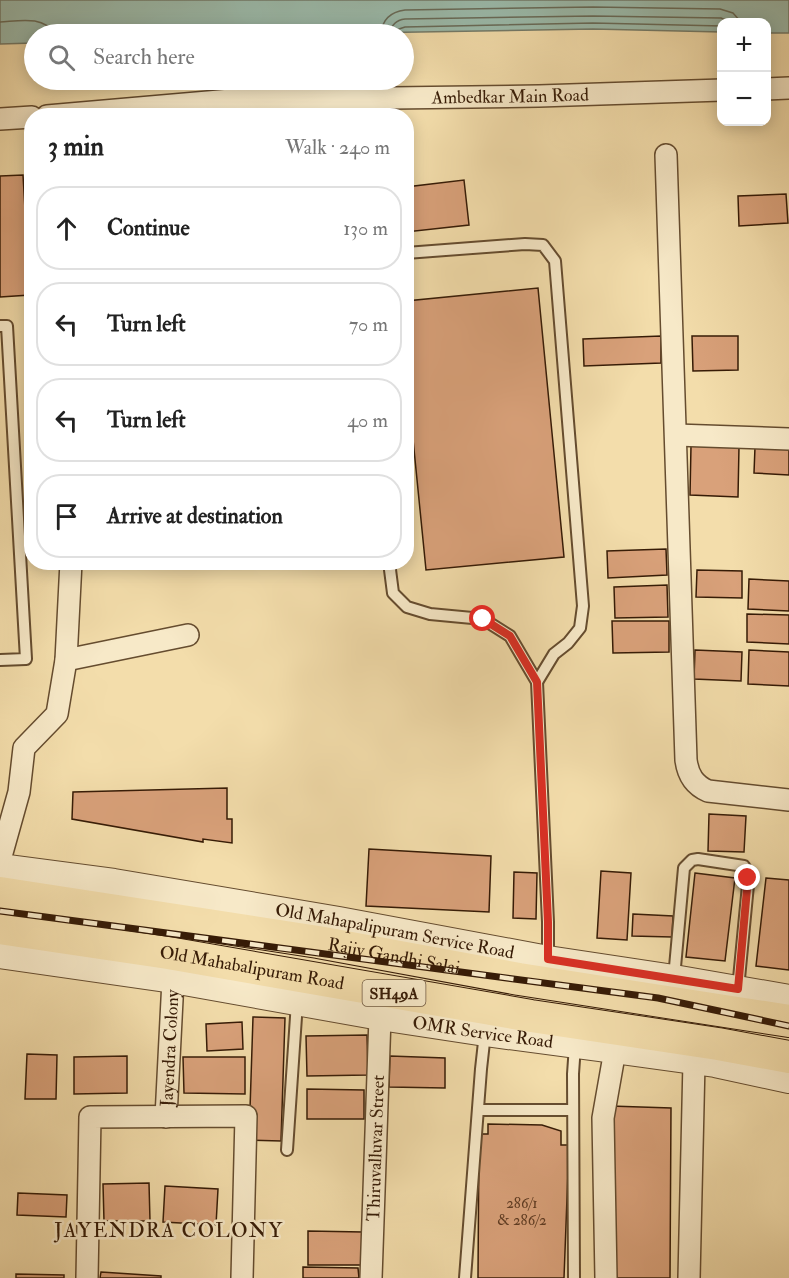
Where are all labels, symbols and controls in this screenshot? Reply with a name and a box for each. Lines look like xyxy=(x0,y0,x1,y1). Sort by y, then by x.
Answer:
map controls xyxy=(717,18,771,126)
button: + xyxy=(717,18,771,72)
search box xyxy=(24,24,414,90)
icon: search xyxy=(45,41,78,74)
text: Search here xyxy=(93,43,195,71)
button: − xyxy=(717,72,771,126)
street label: Ambedkar Main Road xyxy=(431,83,589,109)
text: 3 min xyxy=(48,131,104,163)
text: Walk · 240 m xyxy=(285,135,390,160)
icon: ahead xyxy=(50,212,83,245)
text: Continue xyxy=(107,214,190,242)
text: 130 m xyxy=(343,216,388,241)
icon: left xyxy=(50,308,83,341)
text: Turn left xyxy=(107,310,186,338)
text: 70 m xyxy=(349,312,388,337)
icon: left xyxy=(50,404,83,437)
text: Turn left xyxy=(107,406,186,434)
text: 40 m xyxy=(347,408,388,433)
icon: arrive xyxy=(50,500,83,533)
text: Arrive at destination xyxy=(107,502,283,530)
route start xyxy=(469,605,495,631)
route end xyxy=(734,864,760,890)
street label: Old Mahapalipuram Service Road xyxy=(273,898,516,965)
street label: Rajiv Gandhi Salai xyxy=(326,933,462,980)
street label: Old Mahabalipuram Road xyxy=(158,941,346,995)
road number: SH49A xyxy=(362,980,426,1006)
street label: Jayendra Colony xyxy=(155,988,185,1108)
street label: OMR Service Road xyxy=(411,1011,555,1054)
street label: Thiruvalluvar Street xyxy=(362,1074,390,1222)
house number: 286/1 & 286/2 xyxy=(497,1194,547,1230)
district label: JAYENDRA COLONY xyxy=(53,1218,284,1243)

